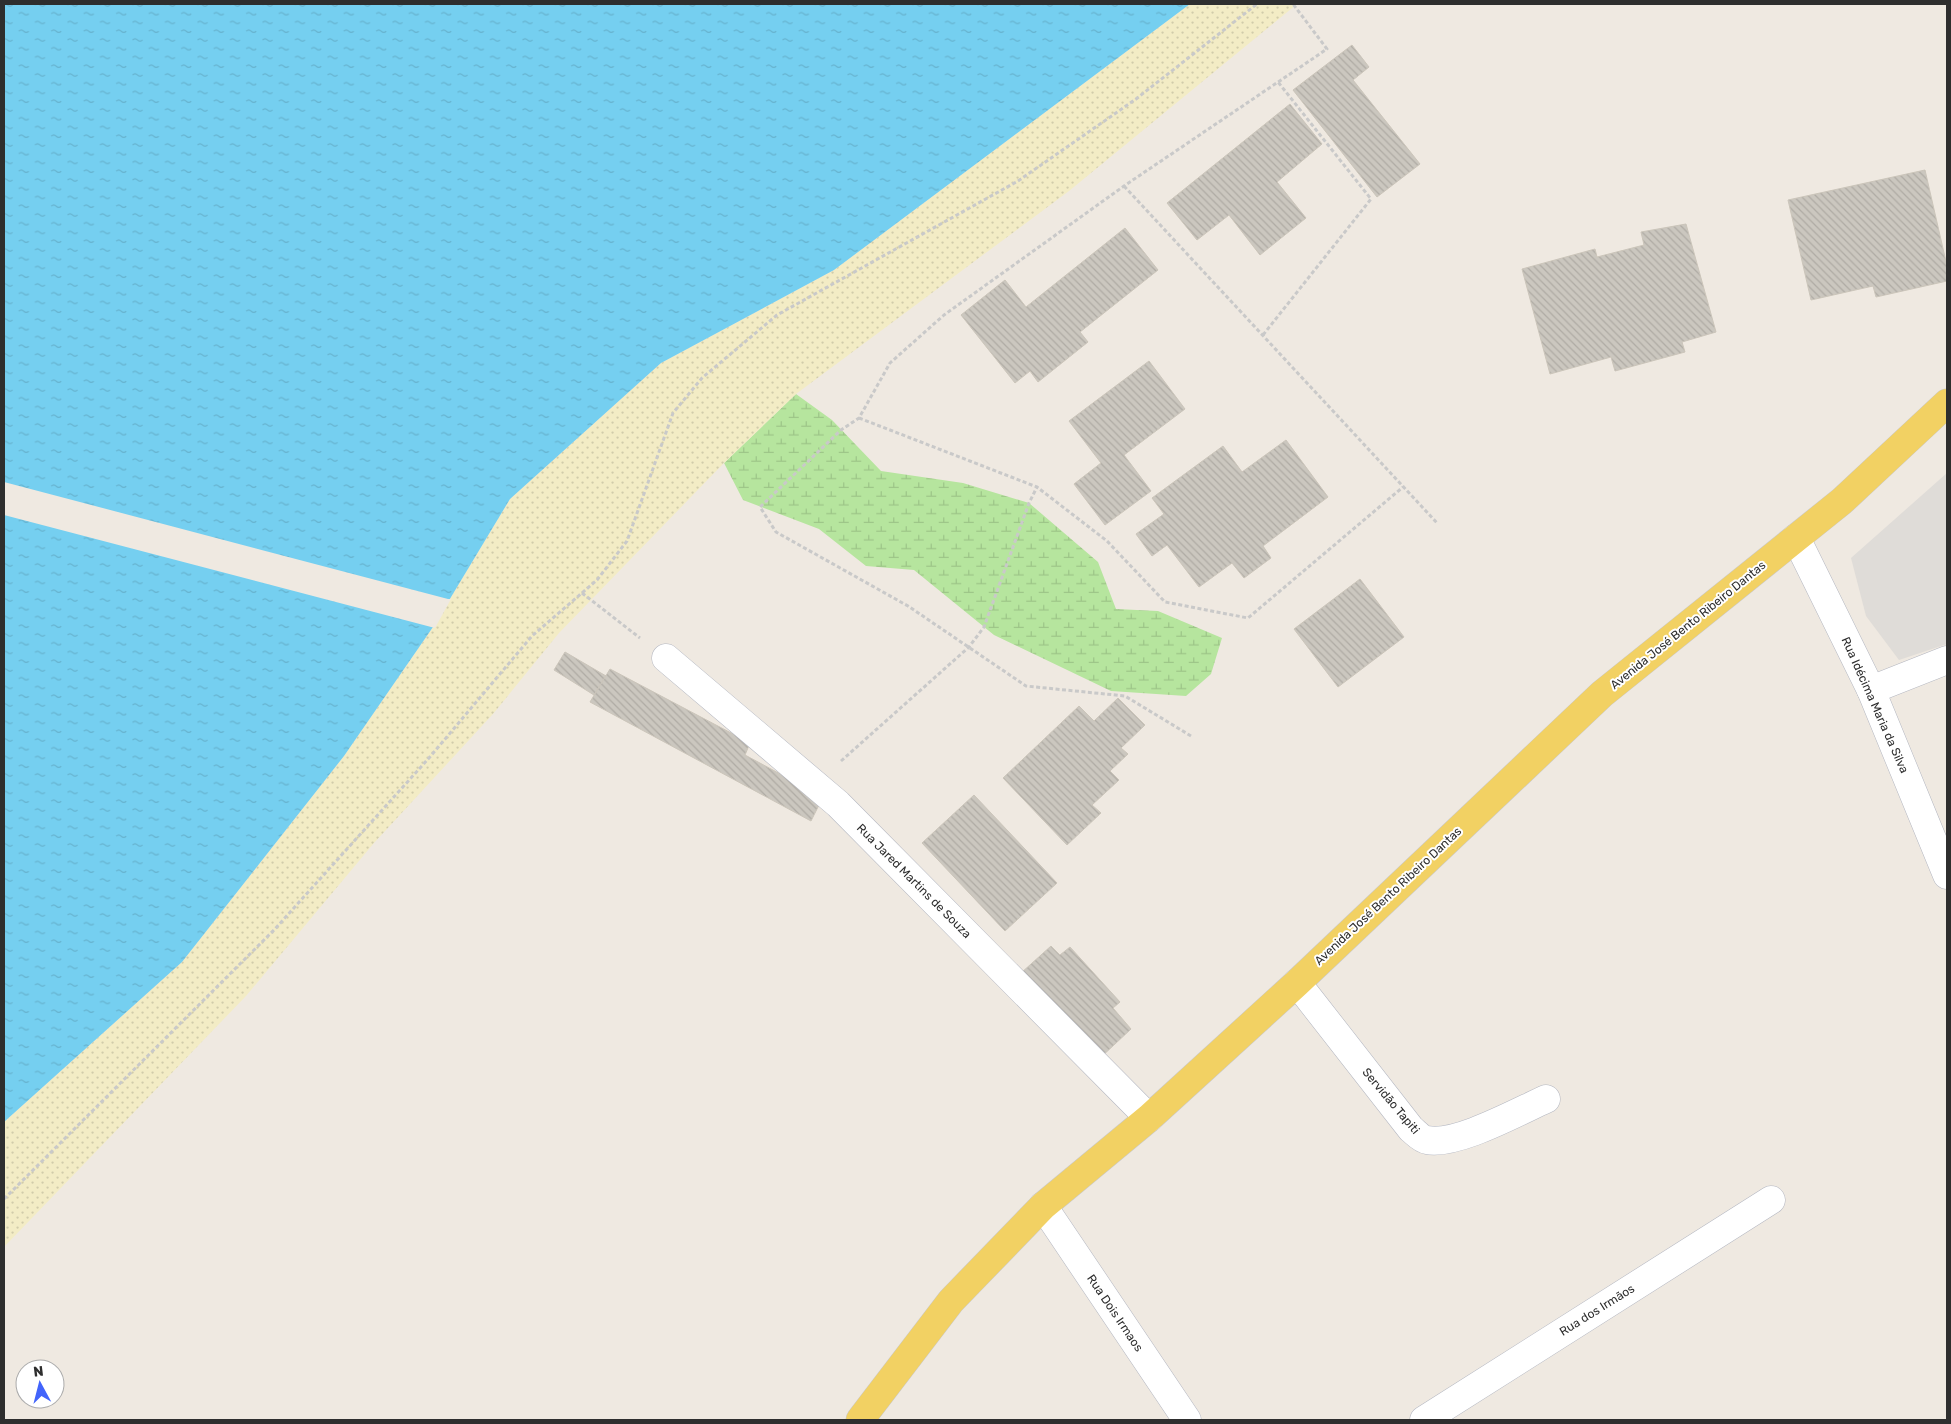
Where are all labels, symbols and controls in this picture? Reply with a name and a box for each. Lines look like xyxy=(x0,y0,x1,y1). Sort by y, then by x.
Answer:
street label: Avenida José Bento Ribeiro Dantas xyxy=(1608,558,1768,692)
street label: Rua Idécima Maria da Silva xyxy=(1839,635,1911,775)
street label: Rua Jared Martins de Souza xyxy=(854,821,974,941)
street label: Avenida José Bento Ribeiro Dantas xyxy=(1312,824,1464,968)
street label: Servidão Tapiti xyxy=(1359,1065,1423,1137)
street label: Rua Dois Irmaos xyxy=(1084,1272,1146,1354)
street label: Rua dos Irmãos xyxy=(1557,1281,1637,1339)
north arrow xyxy=(15,1359,65,1409)
text: N xyxy=(32,1363,45,1381)

